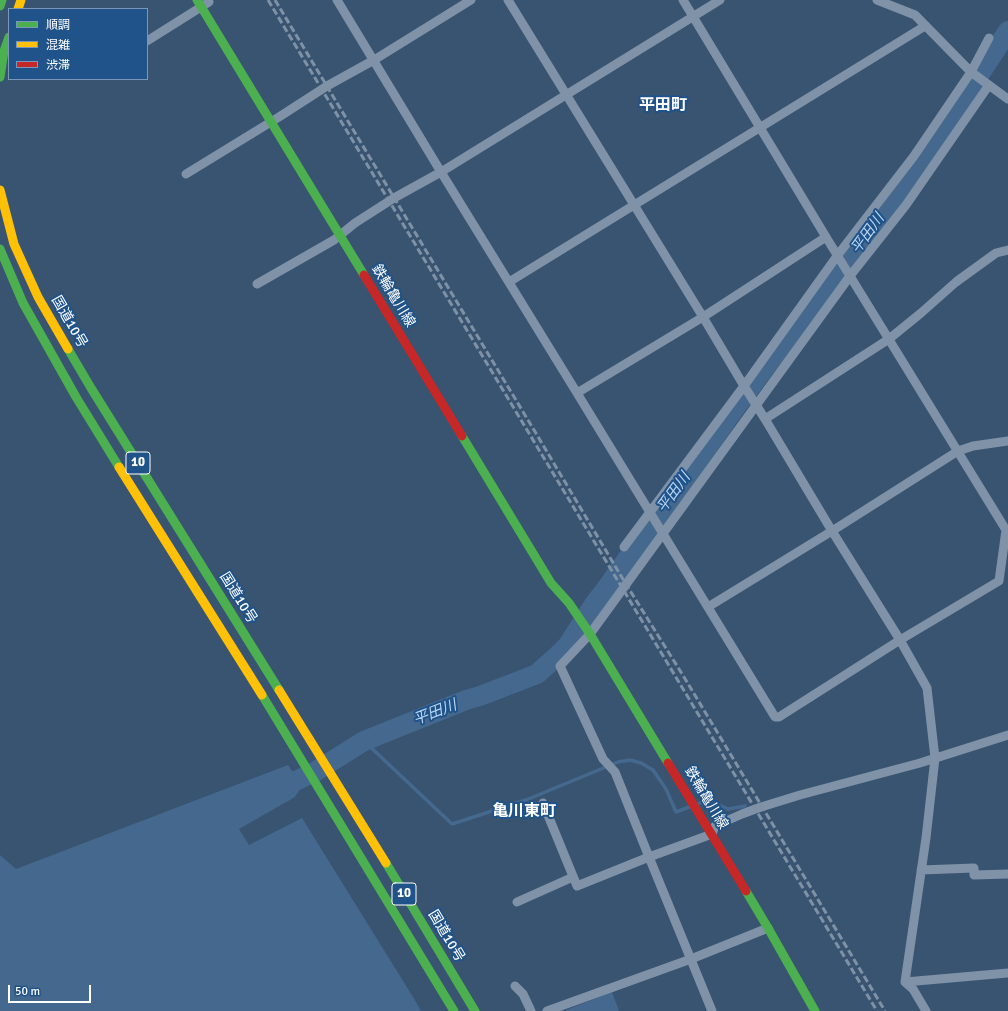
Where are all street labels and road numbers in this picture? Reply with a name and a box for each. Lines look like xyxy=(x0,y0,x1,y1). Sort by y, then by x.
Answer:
street label: 鉄輪亀川線 xyxy=(368,262,418,330)
street label: 国道10号 xyxy=(47,293,91,351)
road number: 10 xyxy=(126,452,150,474)
street label: 国道10号 xyxy=(216,569,260,627)
street label: 鉄輪亀川線 xyxy=(681,764,731,832)
road number: 10 xyxy=(392,883,416,905)
street label: 国道10号 xyxy=(424,907,468,965)

